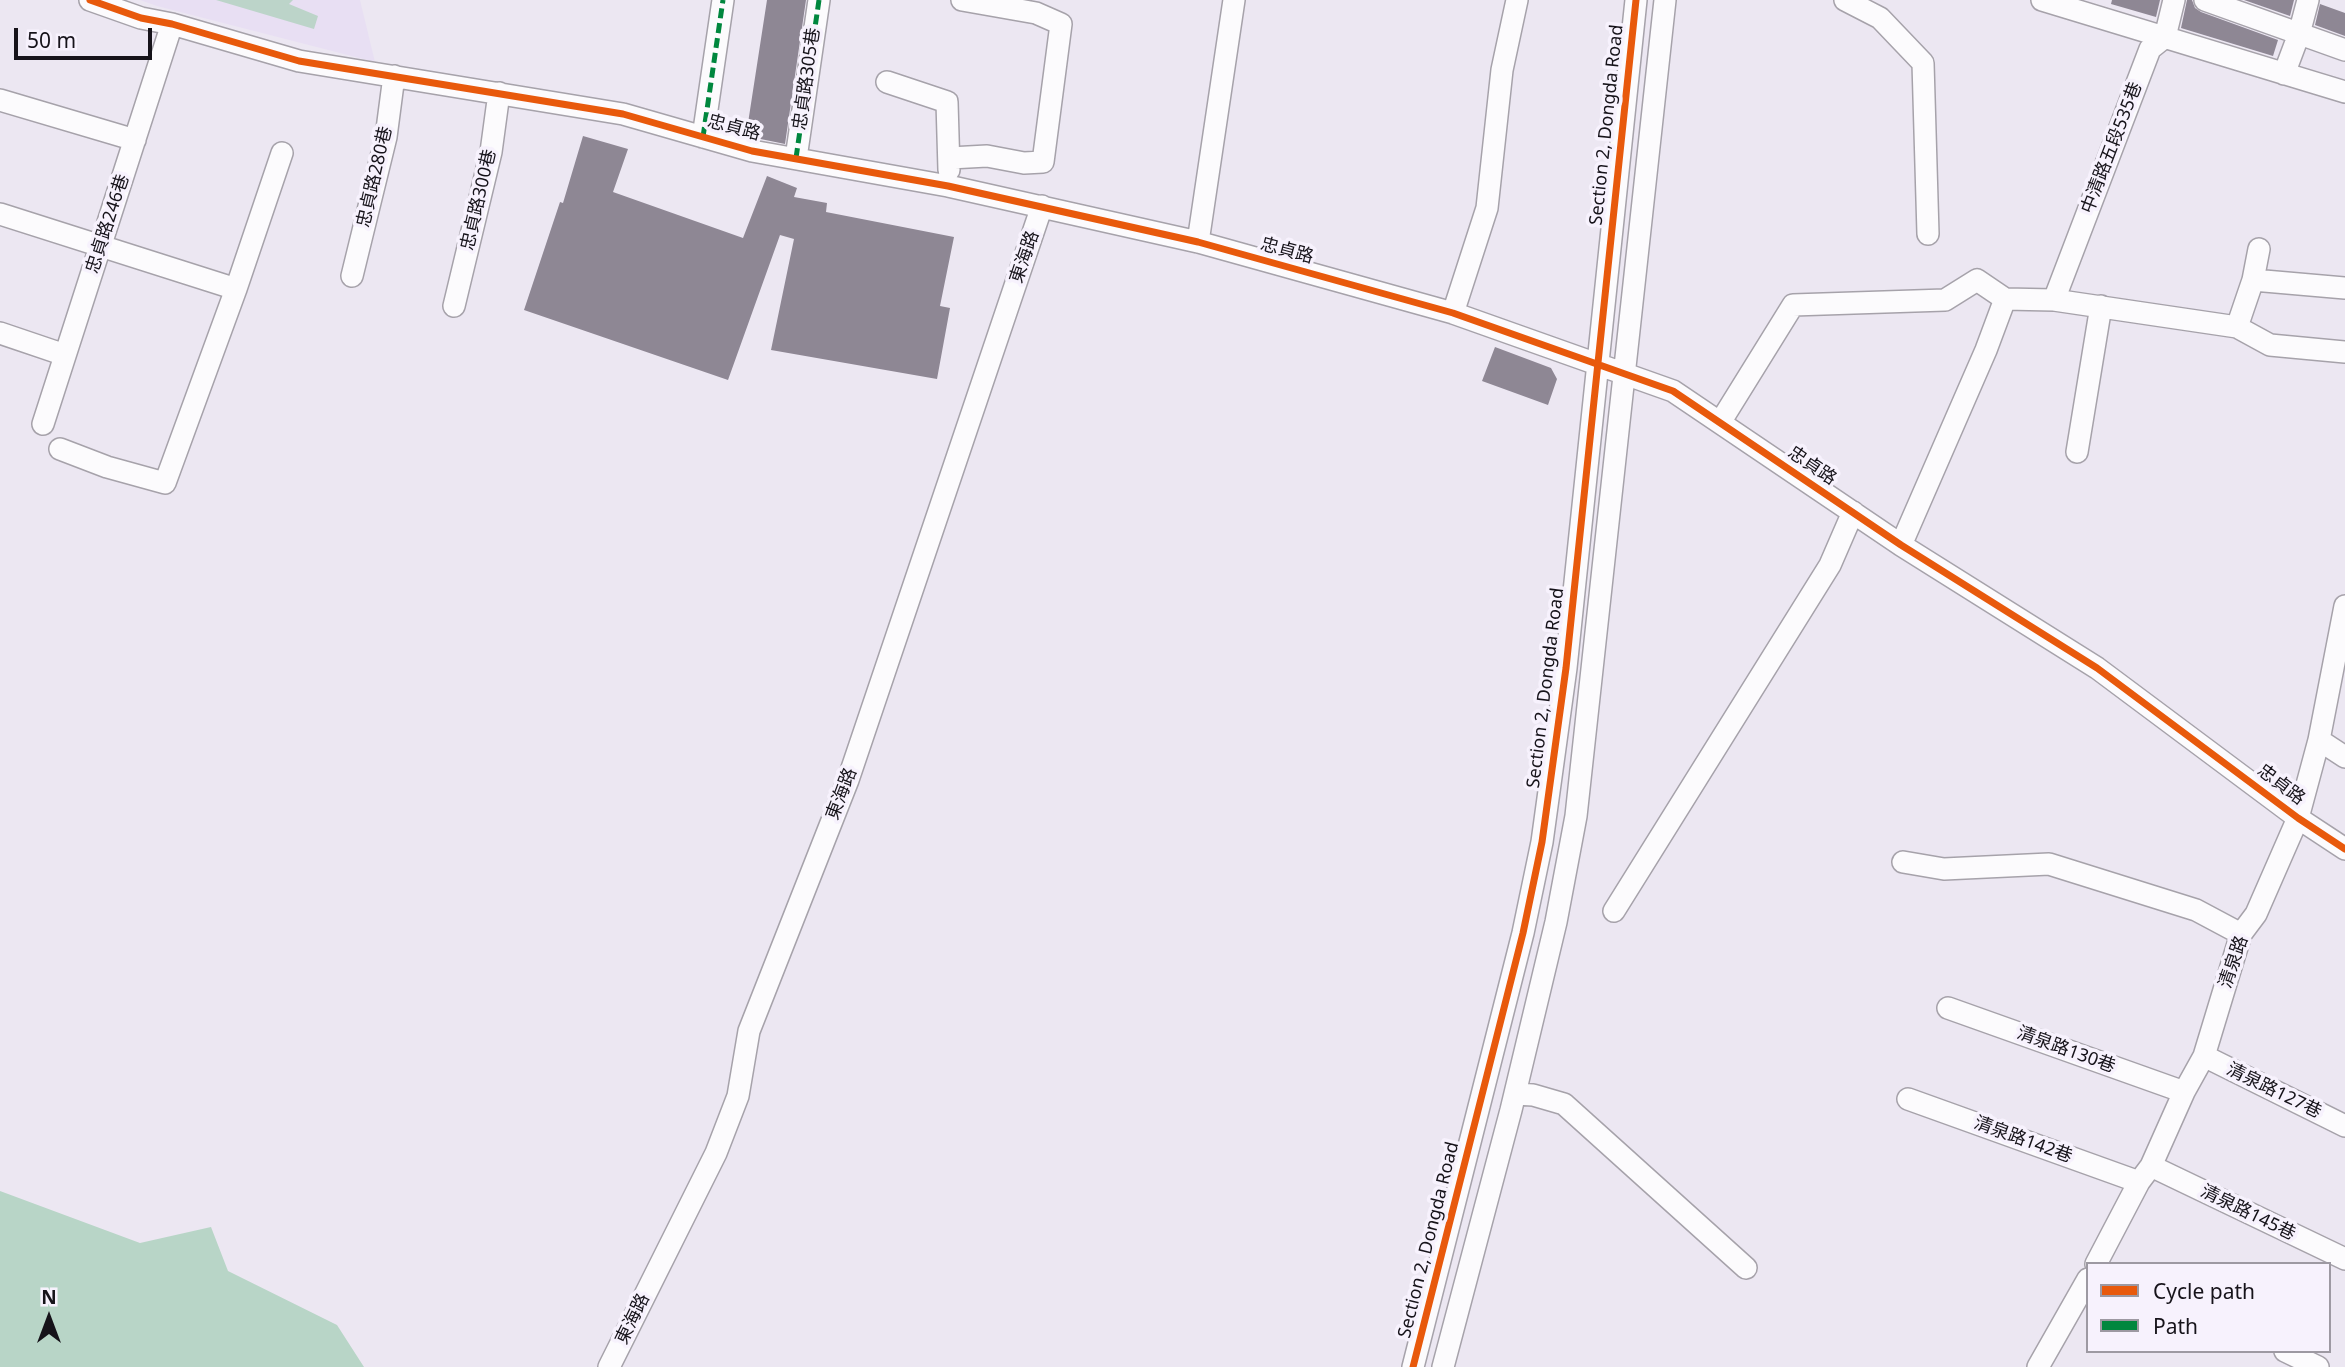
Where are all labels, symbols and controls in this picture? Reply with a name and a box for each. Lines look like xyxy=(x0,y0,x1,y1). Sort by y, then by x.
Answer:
scale bar xyxy=(18,14,156,58)
street label: Section 2, Dongda Road xyxy=(1586,24,1628,226)
text: 50 m xyxy=(27,26,76,54)
street label: 忠貞路305巷 xyxy=(789,27,825,131)
street label: 中清路五段535巷 xyxy=(2077,79,2147,217)
street label: 忠貞路 xyxy=(705,111,763,145)
street label: 忠貞路280巷 xyxy=(353,124,397,230)
street label: 忠貞路300巷 xyxy=(457,147,501,253)
street label: 忠貞路246巷 xyxy=(82,172,134,276)
street label: 東海路 xyxy=(1006,228,1044,286)
street label: 忠貞路 xyxy=(1258,234,1316,268)
street label: 忠貞路 xyxy=(1784,442,1840,490)
street label: Section 2, Dongda Road xyxy=(1523,587,1569,789)
street label: 忠貞路 xyxy=(2253,760,2309,810)
street label: 東海路 xyxy=(822,765,862,823)
street label: 清泉路 xyxy=(2215,933,2253,991)
street label: 清泉路130巷 xyxy=(2014,1022,2118,1078)
street label: 清泉路127巷 xyxy=(2223,1059,2325,1123)
street label: 清泉路142巷 xyxy=(1971,1112,2075,1168)
street label: Section 2, Dongda Road xyxy=(1394,1140,1464,1340)
street label: 清泉路145巷 xyxy=(2197,1181,2299,1245)
legend xyxy=(2086,1262,2331,1353)
text: Cycle path xyxy=(2153,1277,2255,1305)
north arrow xyxy=(14,1283,84,1353)
text: N xyxy=(41,1284,57,1310)
street label: 東海路 xyxy=(611,1290,655,1348)
text: Path xyxy=(2153,1312,2198,1340)

